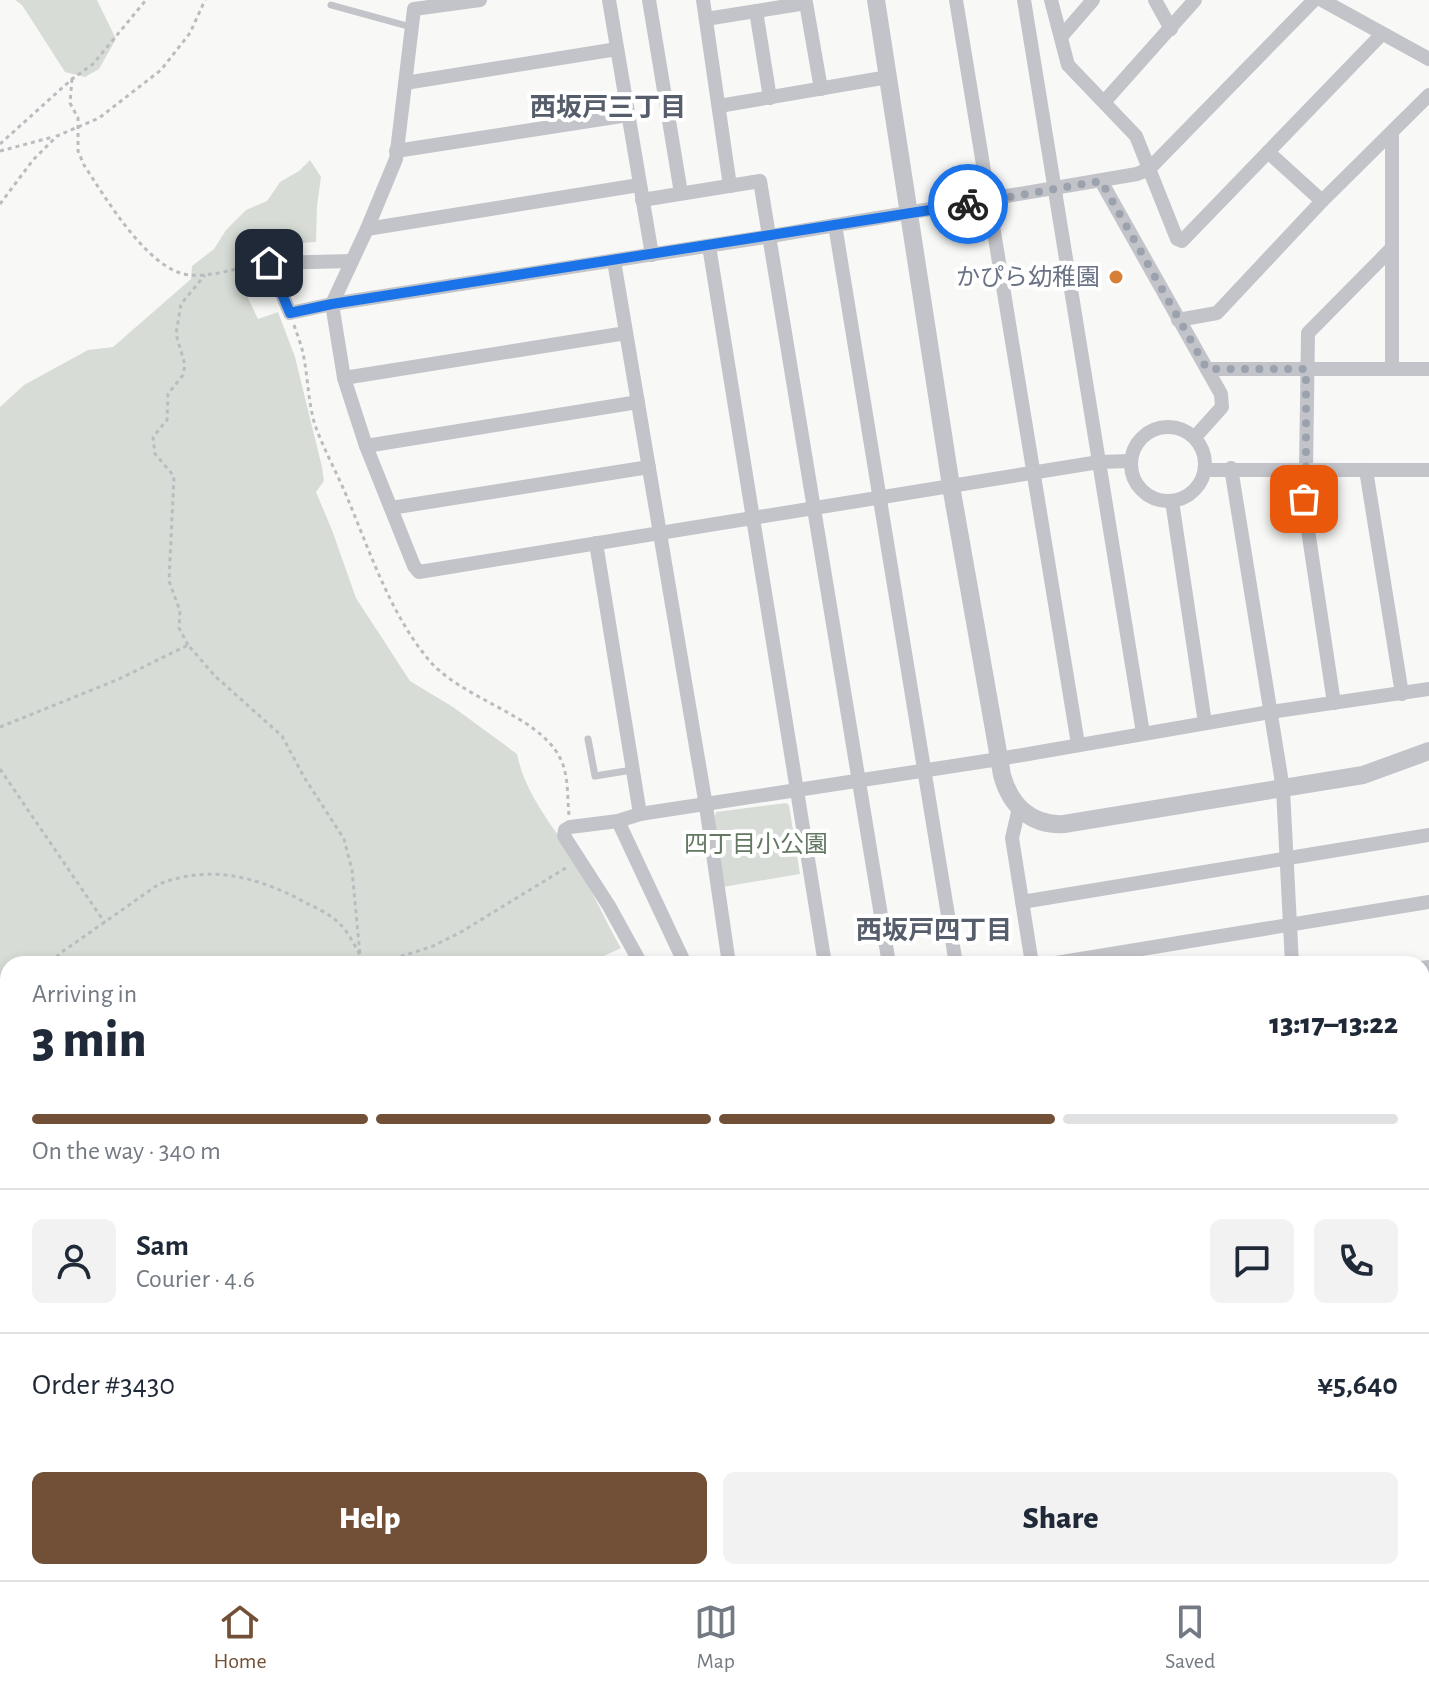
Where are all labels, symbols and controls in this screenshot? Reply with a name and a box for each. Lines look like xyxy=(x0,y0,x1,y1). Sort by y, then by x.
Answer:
district label: 西坂戸三丁目 xyxy=(530,94,686,121)
courier xyxy=(928,164,1008,244)
icon: bike xyxy=(946,182,990,226)
pin xyxy=(235,229,303,297)
icon: home xyxy=(247,241,291,285)
place label: かぴら幼稚園 xyxy=(956,264,1100,290)
marker: かぴら幼稚園 xyxy=(1107,268,1125,286)
pin xyxy=(1270,465,1338,533)
icon: bag xyxy=(1282,477,1326,521)
park label: 四丁目小公園 xyxy=(684,832,828,857)
district label: 西坂戸四丁目 xyxy=(856,917,1012,944)
text: Arriving in xyxy=(32,981,137,1007)
text: 13:17–13:22 xyxy=(1269,1009,1398,1039)
text: 3 min xyxy=(32,1014,146,1066)
text: On the way · 340 m xyxy=(32,1138,221,1164)
button: person xyxy=(32,1219,116,1303)
button: chat xyxy=(1210,1219,1294,1303)
button: phone xyxy=(1314,1219,1398,1303)
text: Sam xyxy=(136,1231,189,1261)
text: Courier · 4.6 xyxy=(136,1266,255,1292)
text: Order #3430 xyxy=(32,1370,175,1400)
text: ¥5,640 xyxy=(1317,1370,1398,1400)
button: Help xyxy=(32,1472,707,1564)
button: Share xyxy=(723,1472,1398,1564)
tab: Home xyxy=(214,1600,267,1674)
tab: Map xyxy=(694,1600,738,1674)
tab: Saved xyxy=(1165,1600,1215,1674)

